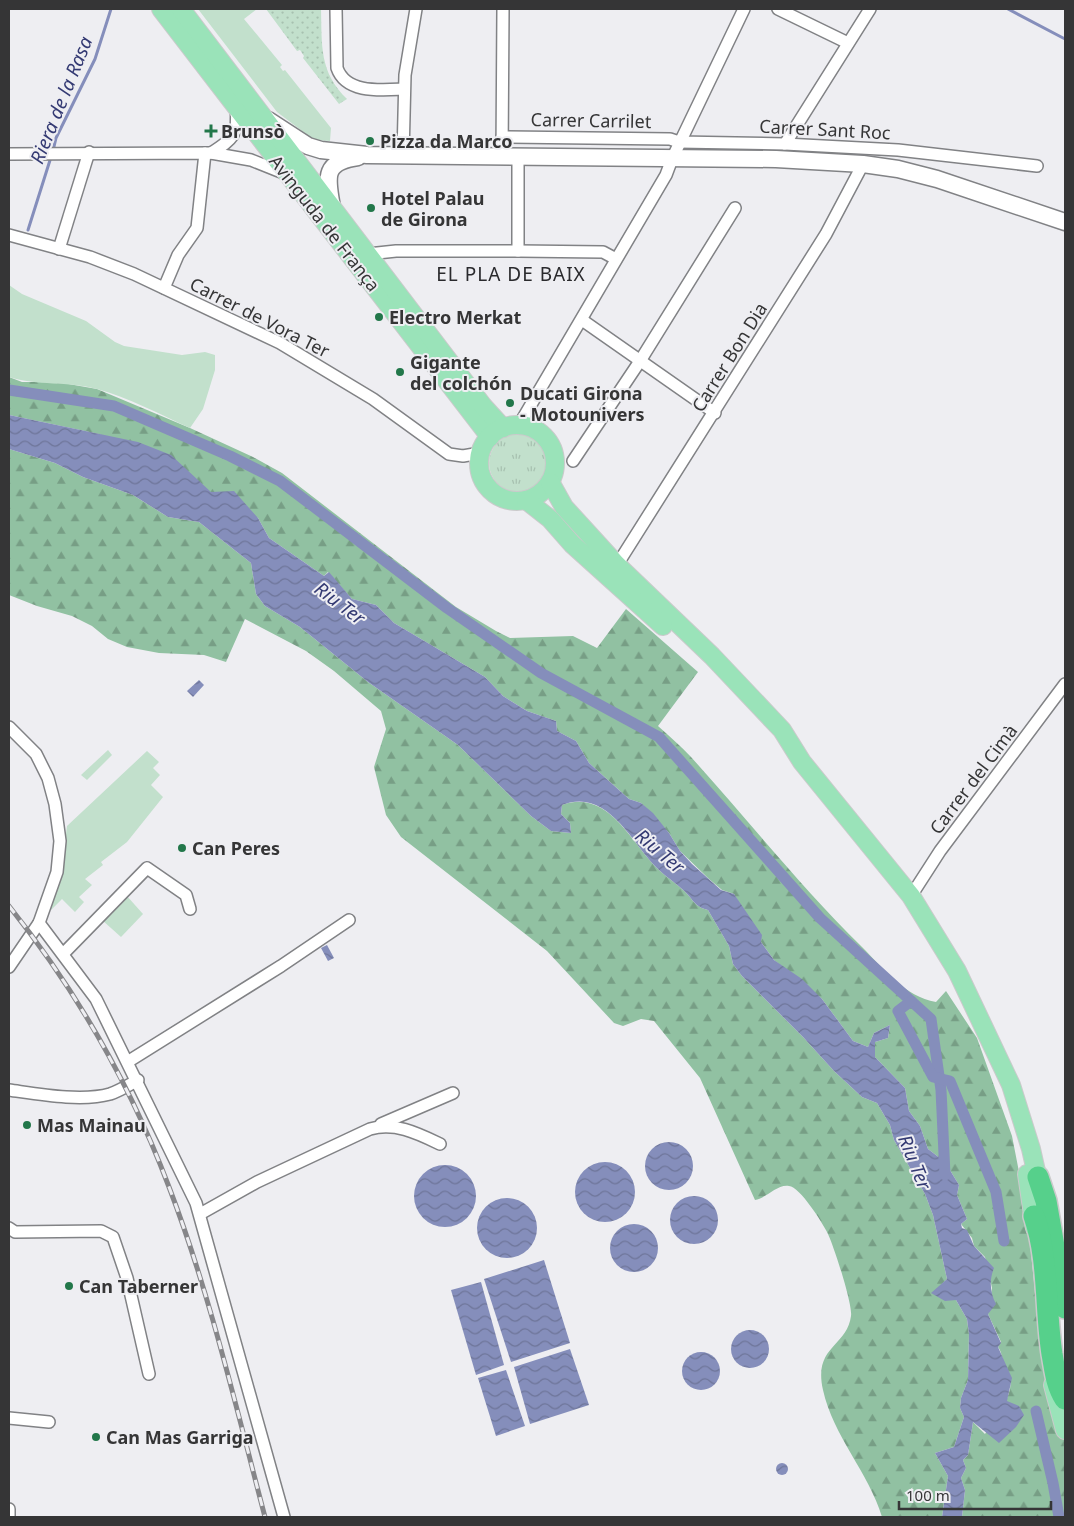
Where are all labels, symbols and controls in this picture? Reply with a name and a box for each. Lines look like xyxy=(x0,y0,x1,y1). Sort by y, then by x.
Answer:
water label: Riera de la Rasa xyxy=(24,32,98,167)
street label: Carrer Carrilet xyxy=(531,107,652,133)
street label: Carrer Sant Roc xyxy=(759,114,892,144)
place label: Brunsò xyxy=(221,119,285,143)
marker: Brunsò xyxy=(205,125,217,137)
place label: Pizza da Marco xyxy=(380,129,513,153)
marker: Pizza da Marco xyxy=(364,135,376,147)
street label: Avinguda de França xyxy=(264,150,386,296)
place label: Hotel Palau de Girona xyxy=(381,186,484,231)
marker: Hotel Palau de Girona xyxy=(365,202,377,214)
district label: EL PLA DE BAIX xyxy=(436,261,586,287)
street label: Carrer de Vora Ter xyxy=(186,271,334,363)
street label: Carrer Bon Dia xyxy=(686,298,772,416)
place label: Electro Merkat xyxy=(389,305,522,329)
marker: Electro Merkat xyxy=(373,311,385,323)
place label: Gigante del colchón xyxy=(410,350,512,395)
marker: Gigante del colchón xyxy=(394,366,406,378)
place label: Ducati Girona - Motounivers xyxy=(520,381,645,426)
marker: Ducati Girona - Motounivers xyxy=(504,397,516,409)
water label: Riu Ter xyxy=(309,575,372,631)
street label: Carrer del Cimà xyxy=(924,719,1022,839)
water label: Riu Ter xyxy=(630,823,691,880)
place label: Can Peres xyxy=(192,836,280,860)
marker: Can Peres xyxy=(176,842,188,854)
place label: Mas Mainau xyxy=(37,1113,146,1137)
marker: Mas Mainau xyxy=(21,1119,33,1131)
water label: Riu Ter xyxy=(892,1131,938,1195)
place label: Can Taberner xyxy=(79,1274,198,1298)
marker: Can Taberner xyxy=(63,1280,75,1292)
place label: Can Mas Garriga xyxy=(106,1425,254,1449)
marker: Can Mas Garriga xyxy=(90,1431,102,1443)
scale bar xyxy=(899,1478,1052,1510)
text: 100 m xyxy=(906,1485,950,1505)

